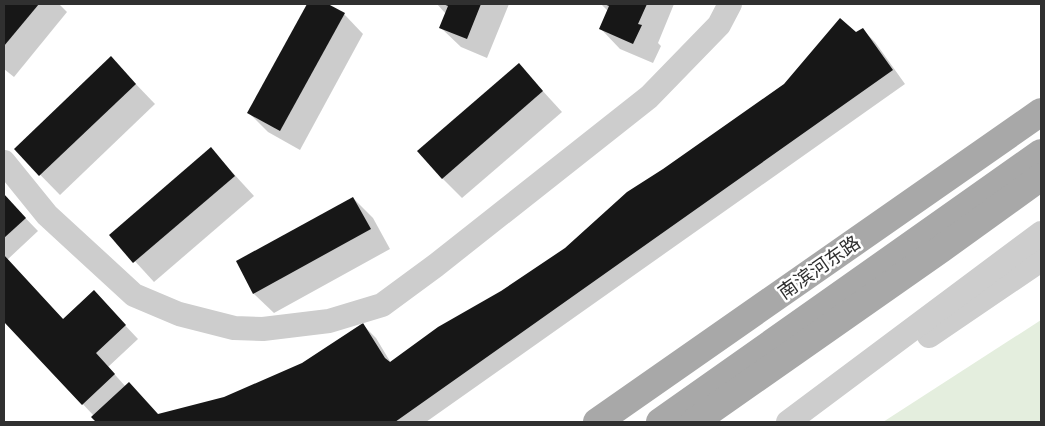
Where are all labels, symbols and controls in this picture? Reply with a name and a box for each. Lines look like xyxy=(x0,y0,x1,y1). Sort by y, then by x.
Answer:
street label: 南滨河东路 xyxy=(774,231,865,304)

